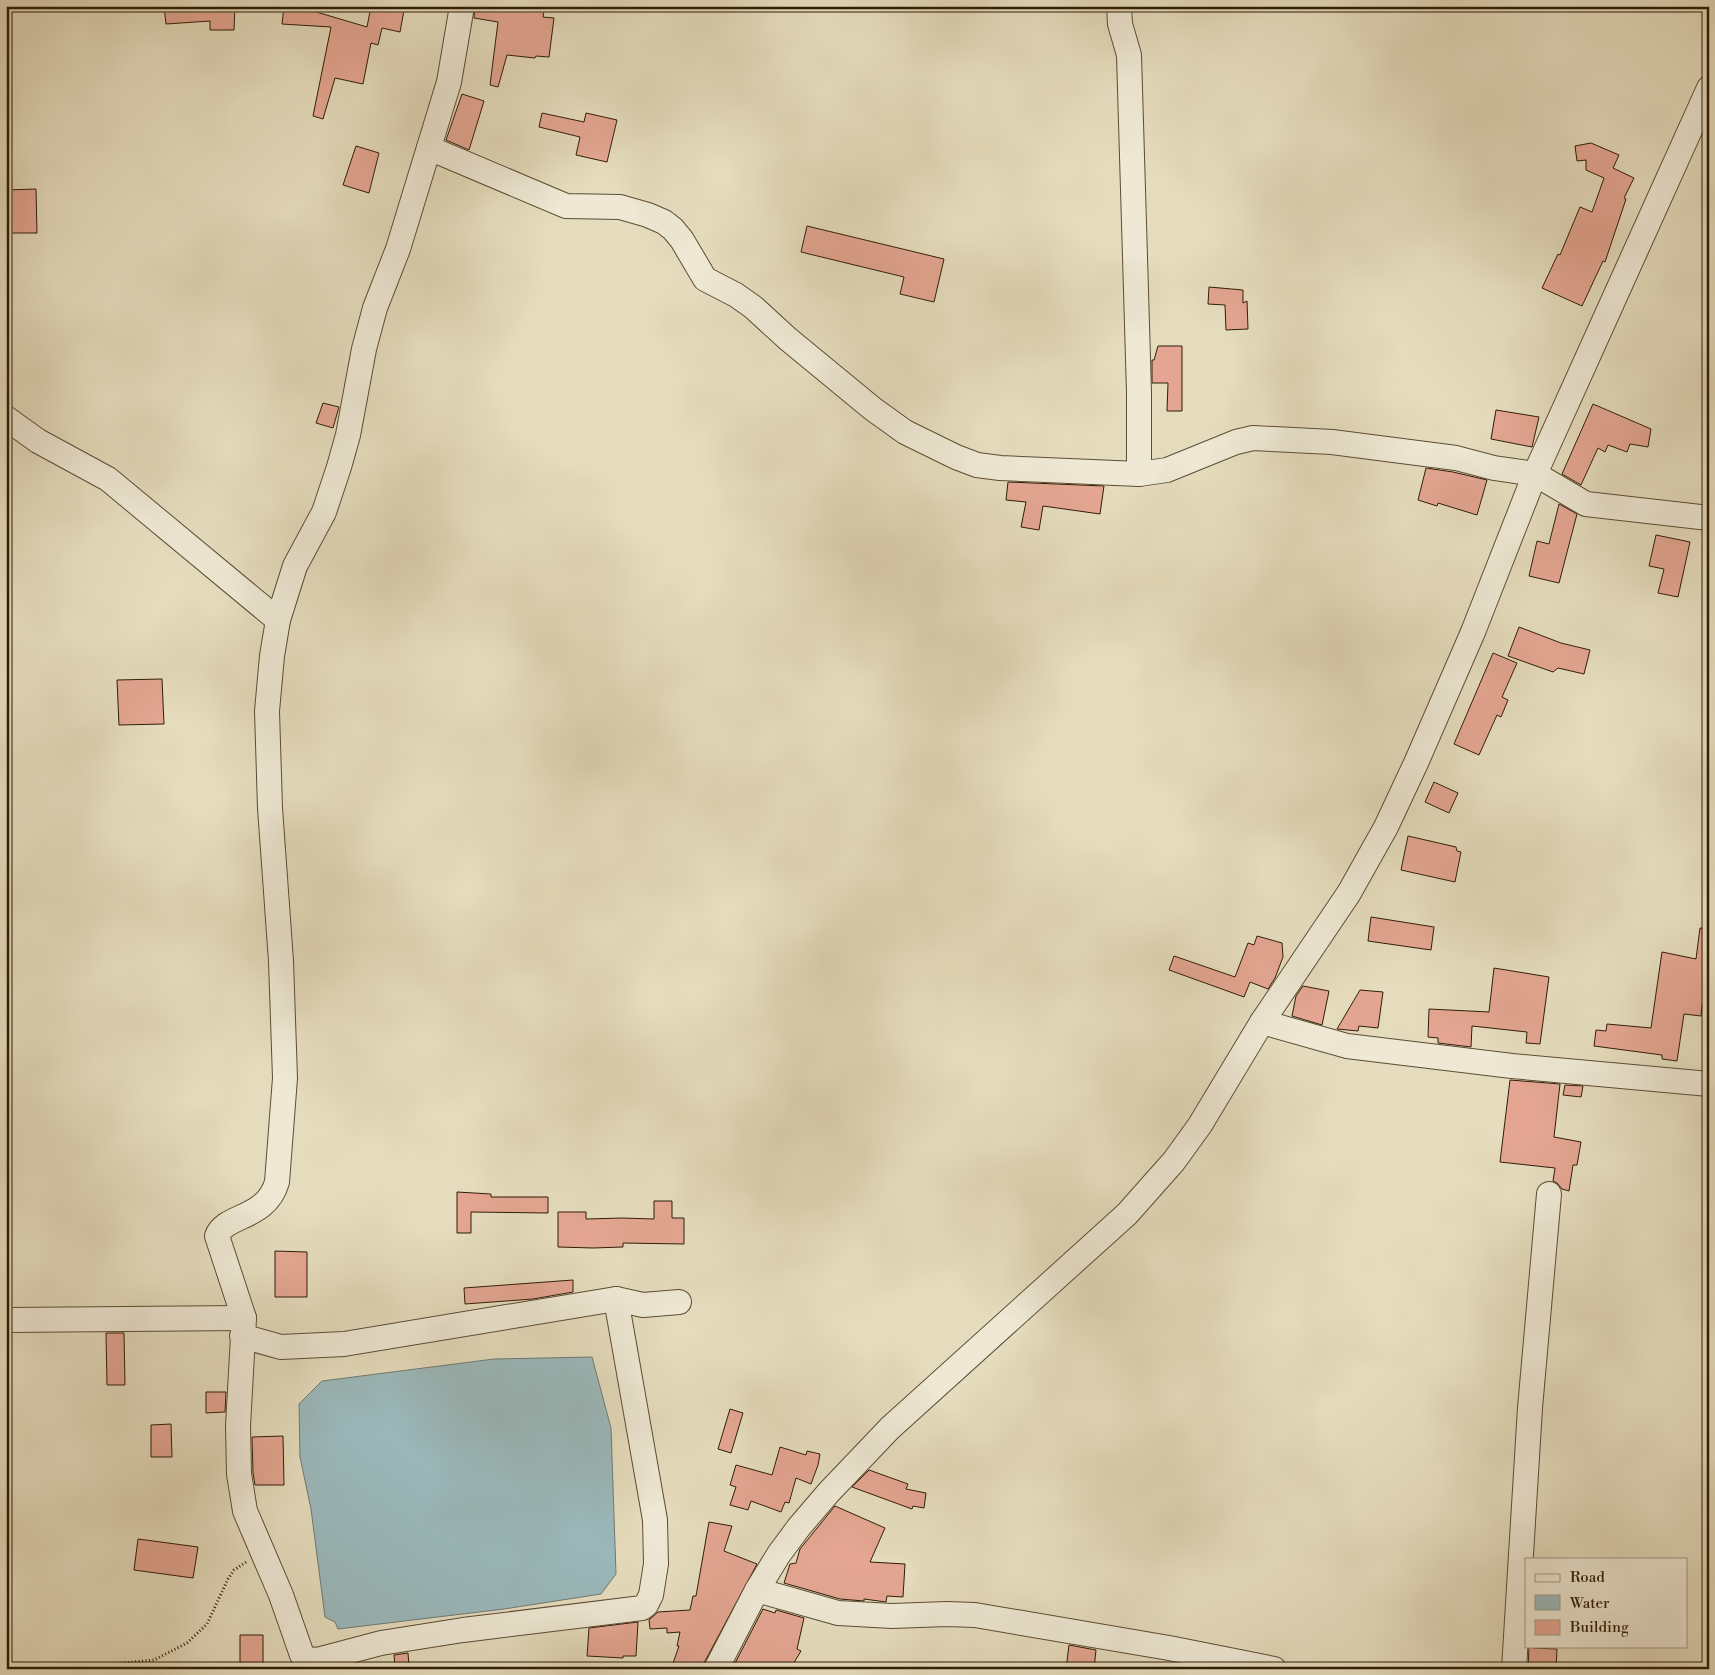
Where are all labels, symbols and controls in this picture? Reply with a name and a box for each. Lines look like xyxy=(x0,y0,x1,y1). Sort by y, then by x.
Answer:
legend xyxy=(1525,1558,1688,1648)
text: Road xyxy=(1570,1568,1605,1587)
text: Water xyxy=(1569,1594,1610,1613)
text: Building xyxy=(1569,1618,1629,1637)

